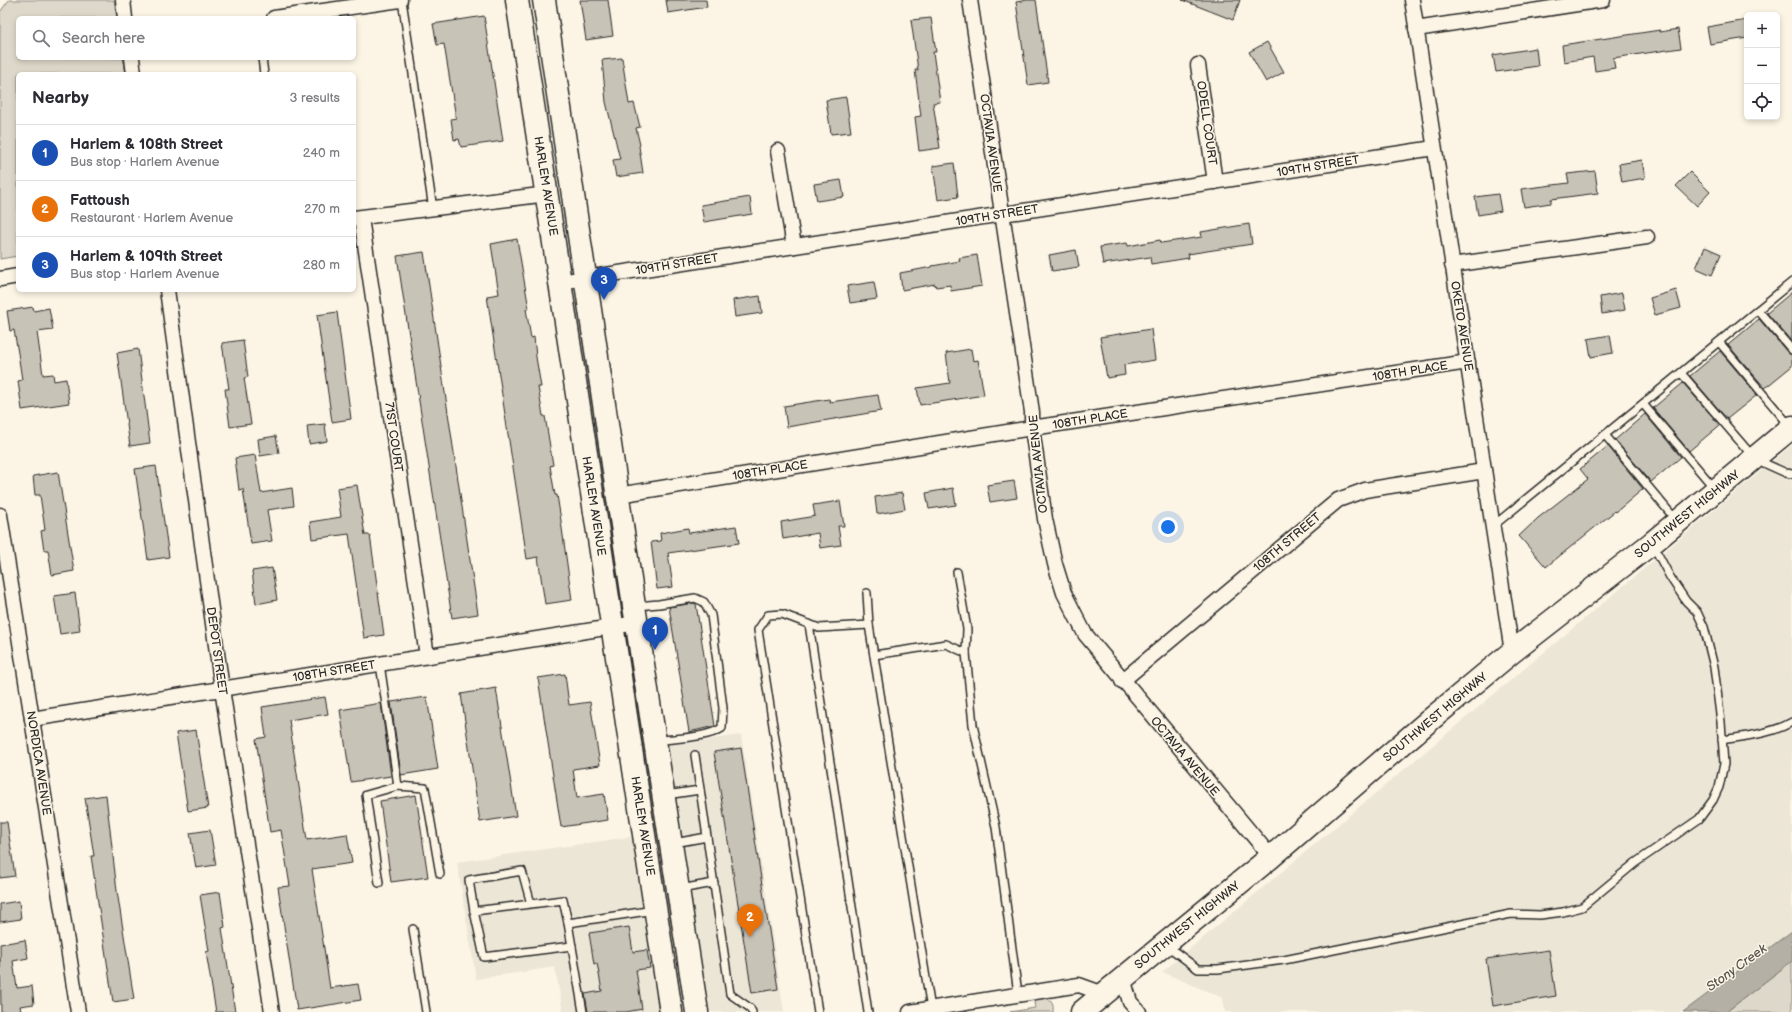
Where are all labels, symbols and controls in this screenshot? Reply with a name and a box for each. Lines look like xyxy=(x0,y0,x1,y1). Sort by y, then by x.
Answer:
map controls xyxy=(1744,12,1780,120)
button: + xyxy=(1744,12,1780,48)
search box xyxy=(16,16,356,60)
icon: search xyxy=(30,27,52,49)
text: Search here xyxy=(62,29,145,48)
button: − xyxy=(1744,48,1780,84)
street label: ODELL COURT xyxy=(1193,80,1220,167)
button: locate xyxy=(1744,84,1780,120)
text: Nearby xyxy=(32,88,89,108)
text: 3 results xyxy=(289,90,340,106)
street label: OCTAVIA AVENUE xyxy=(976,93,1005,193)
text: Harlem & 108th Street xyxy=(70,135,223,154)
street label: HARLEM AVENUE xyxy=(530,135,561,237)
text: 1 xyxy=(42,145,48,161)
text: 240 m xyxy=(303,145,340,161)
street label: 109TH STREET xyxy=(1276,152,1361,180)
text: Bus stop · Harlem Avenue xyxy=(70,154,220,170)
text: Fattoush xyxy=(70,191,130,210)
text: 2 xyxy=(41,201,49,217)
text: 270 m xyxy=(304,201,340,217)
street label: 109TH STREET xyxy=(955,201,1040,229)
text: Restaurant · Harlem Avenue xyxy=(70,210,233,226)
text: Harlem & 109th Street xyxy=(70,247,223,266)
street label: 109TH STREET xyxy=(635,250,720,278)
text: 3 xyxy=(41,257,49,273)
text: 280 m xyxy=(303,257,340,273)
text: Bus stop · Harlem Avenue xyxy=(70,266,220,282)
pin: 3 xyxy=(591,267,617,300)
street label: OKETO AVENUE xyxy=(1447,280,1476,372)
street label: 108TH PLACE xyxy=(1371,358,1449,385)
street label: 71ST COURT xyxy=(381,401,406,474)
street label: 108TH PLACE xyxy=(1051,406,1129,433)
street label: OCTAVIA AVENUE xyxy=(1026,414,1051,514)
street label: HARLEM AVENUE xyxy=(578,455,609,557)
street label: 108TH PLACE xyxy=(731,457,809,484)
street label: SOUTHWEST HIGHWAY xyxy=(1632,467,1744,562)
street label: 108TH STREET xyxy=(1251,509,1325,575)
your location xyxy=(1158,517,1178,537)
street label: DEPOT STREET xyxy=(203,606,230,697)
pin: 1 xyxy=(642,617,668,650)
street label: 108TH STREET xyxy=(292,657,377,685)
street label: SOUTHWEST HIGHWAY xyxy=(1380,669,1491,765)
street label: NORDICA AVENUE xyxy=(23,710,54,817)
street label: OCTAVIA AVENUE xyxy=(1147,714,1222,799)
street label: HARLEM AVENUE xyxy=(627,775,658,877)
street label: SOUTHWEST HIGHWAY xyxy=(1132,878,1244,973)
pin: 2 xyxy=(737,904,763,937)
water label: Stony Creek xyxy=(1703,940,1770,995)

